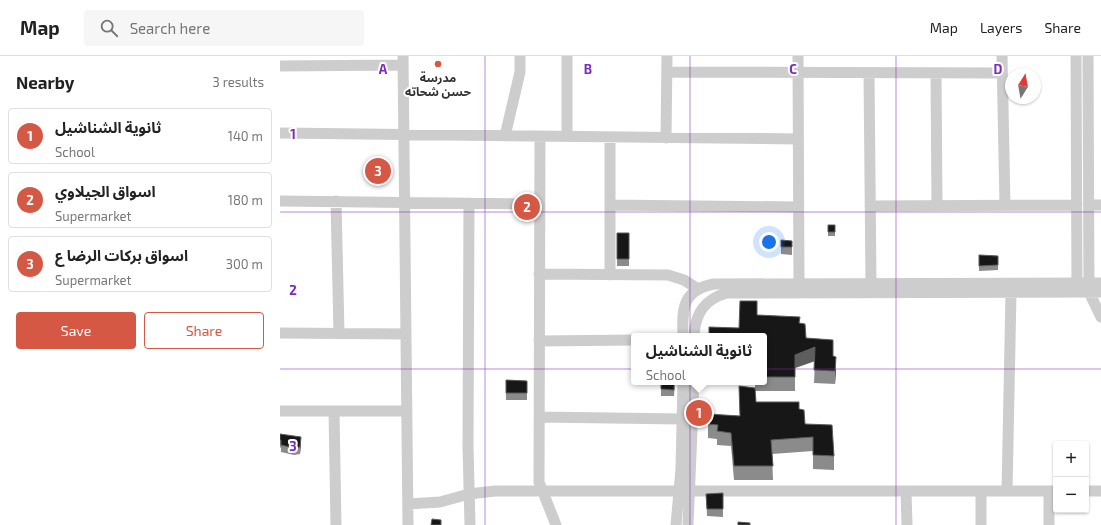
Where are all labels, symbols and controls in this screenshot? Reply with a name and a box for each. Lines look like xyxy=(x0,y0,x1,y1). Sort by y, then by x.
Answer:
search box xyxy=(84,10,364,46)
text: Map xyxy=(20,16,60,39)
icon: search xyxy=(98,17,120,39)
text: Search here xyxy=(130,19,210,37)
text: Map xyxy=(930,19,958,36)
text: Layers xyxy=(980,19,1022,36)
text: Share xyxy=(1044,19,1081,36)
marker: مدرسة حسن شحاته xyxy=(433,59,443,69)
text: A xyxy=(379,61,388,77)
text: B xyxy=(584,61,592,77)
text: C xyxy=(789,61,797,77)
text: D xyxy=(994,61,1003,77)
north arrow xyxy=(1005,68,1041,104)
place label: مدرسة حسن شحاته xyxy=(405,70,471,99)
text: Nearby xyxy=(16,72,74,92)
text: 3 results xyxy=(213,74,264,90)
text: ثانوية الشناشيل xyxy=(55,118,161,136)
text: 1 xyxy=(290,126,296,142)
text: 1 xyxy=(27,128,33,144)
text: 140 m xyxy=(228,128,263,144)
text: School xyxy=(55,144,95,160)
pin: 3 xyxy=(365,156,391,186)
text: اسواق الجيلاوي xyxy=(55,182,156,200)
text: 2 xyxy=(26,192,34,208)
text: 180 m xyxy=(228,192,263,208)
pin: 2 xyxy=(514,192,540,222)
text: Supermarket xyxy=(55,208,132,224)
your location xyxy=(759,232,779,252)
text: اسواق بركات الرضا ع xyxy=(55,246,188,264)
text: 3 xyxy=(26,256,34,272)
text: 300 m xyxy=(226,256,263,272)
text: Supermarket xyxy=(55,272,132,288)
text: 2 xyxy=(289,282,297,298)
button: Save xyxy=(16,312,136,349)
button: Share xyxy=(144,312,264,349)
popup xyxy=(631,333,767,385)
text: ثانوية الشناشيل xyxy=(646,341,752,359)
text: School xyxy=(646,367,686,383)
pin: 1 xyxy=(686,398,712,428)
text: 3 xyxy=(289,438,297,454)
map controls xyxy=(1053,441,1089,513)
button: + xyxy=(1053,441,1089,477)
button: − xyxy=(1053,477,1089,513)

